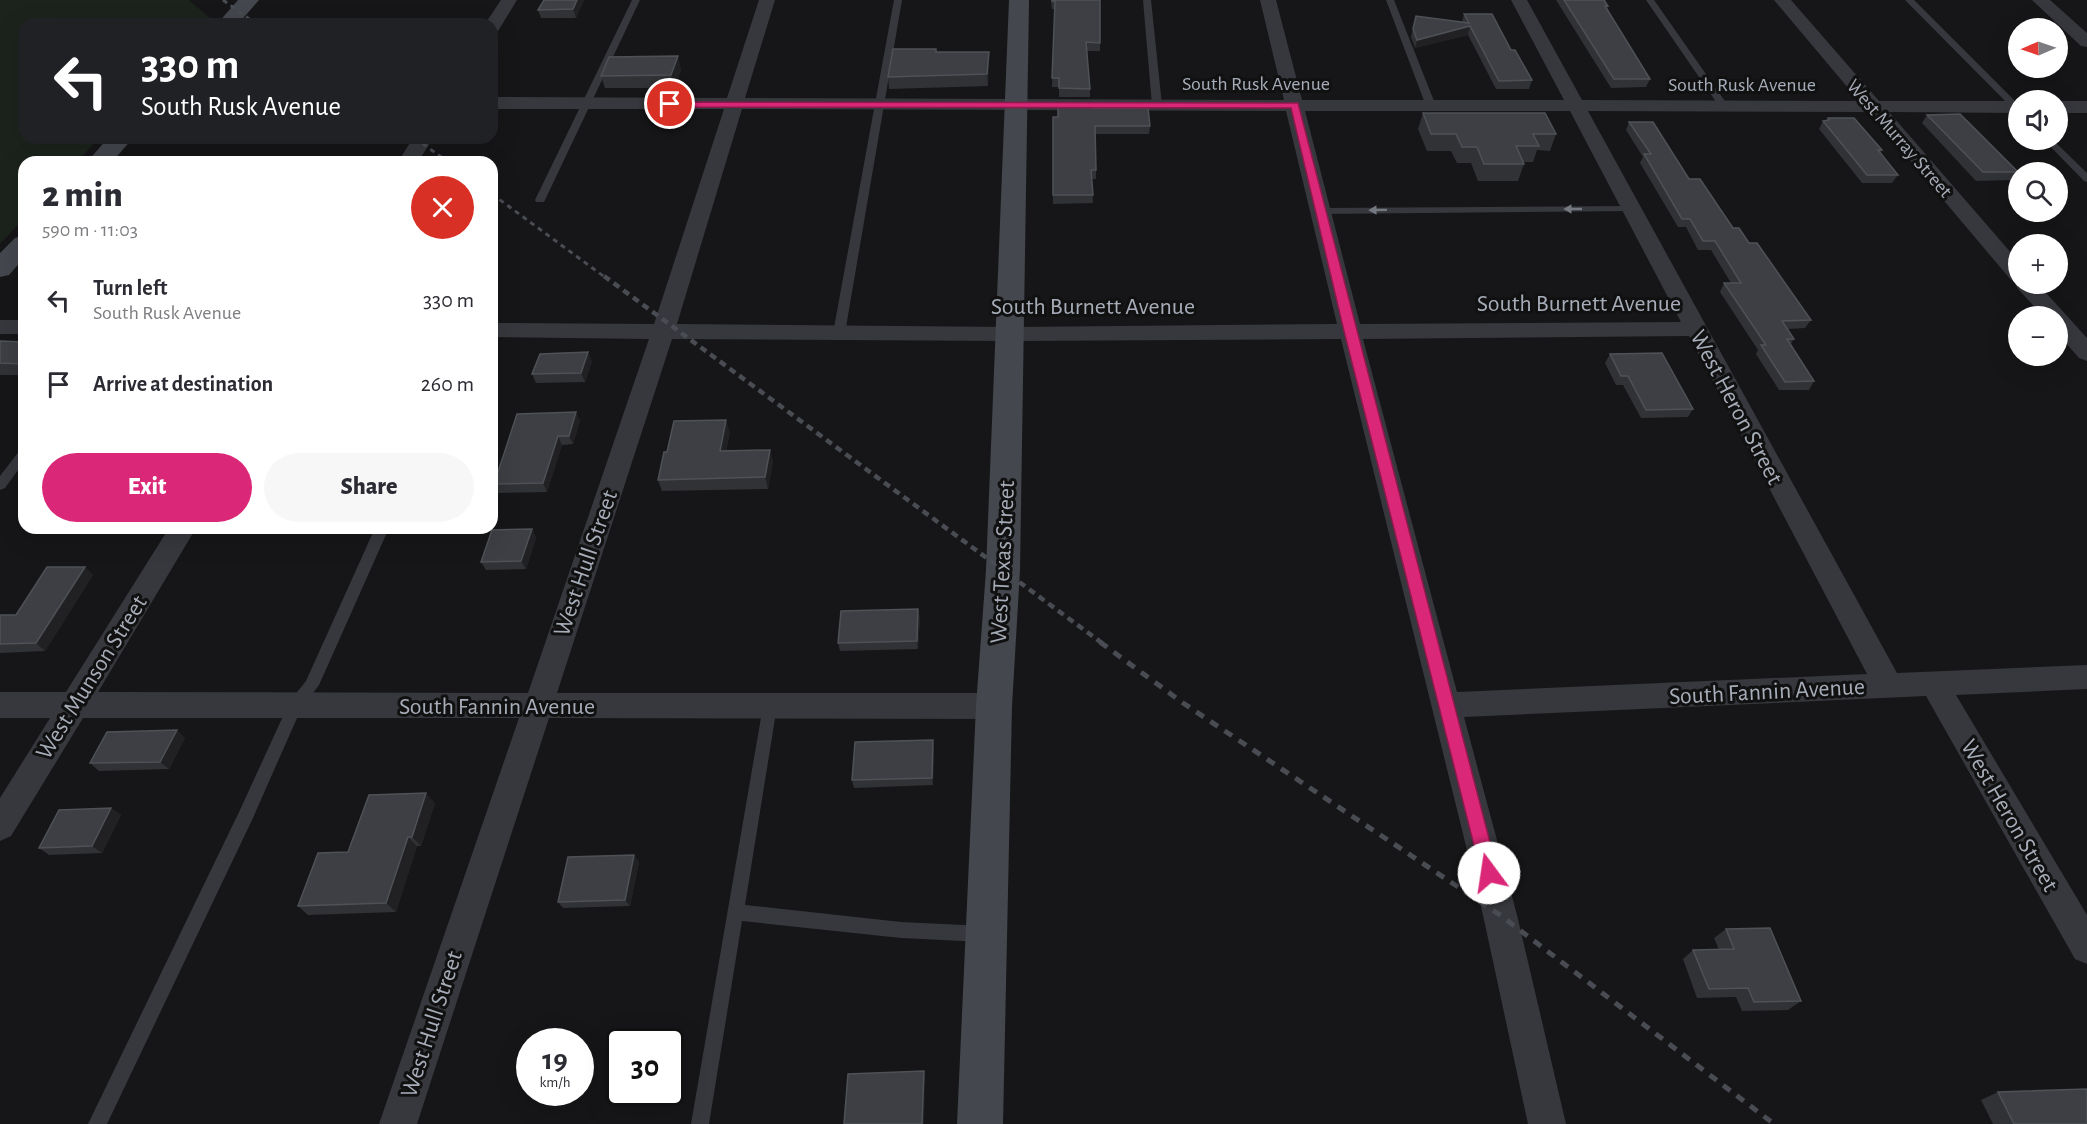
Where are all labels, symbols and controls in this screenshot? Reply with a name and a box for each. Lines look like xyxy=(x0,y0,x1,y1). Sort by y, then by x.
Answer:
north arrow xyxy=(2008,18,2068,78)
map controls xyxy=(2008,18,2068,366)
icon: left xyxy=(42,42,120,120)
text: 330 m xyxy=(141,44,239,86)
street label: South Rusk Avenue xyxy=(1182,74,1330,94)
street label: South Rusk Avenue xyxy=(1668,75,1816,95)
street label: West Murray Street xyxy=(1843,76,1956,202)
pin xyxy=(644,78,695,129)
icon: arrive xyxy=(653,87,686,120)
button: sound xyxy=(2008,90,2068,150)
text: South Rusk Avenue xyxy=(141,93,341,120)
button: search xyxy=(2008,162,2068,222)
button: close xyxy=(411,176,474,239)
text: 2 min xyxy=(42,177,123,213)
one-way arrow xyxy=(1563,204,1582,214)
one-way arrow xyxy=(1368,205,1387,215)
text: 590 m · 11:03 xyxy=(42,220,138,240)
button: + xyxy=(2008,234,2068,294)
text: Turn left xyxy=(93,277,167,299)
icon: left xyxy=(42,284,75,317)
text: 330 m xyxy=(423,289,474,311)
street label: South Burnett Avenue xyxy=(1477,292,1681,316)
street label: South Burnett Avenue xyxy=(991,295,1195,319)
text: South Rusk Avenue xyxy=(93,303,241,323)
button: − xyxy=(2008,306,2068,366)
street label: West Heron Street xyxy=(1685,326,1787,489)
icon: arrive xyxy=(42,368,75,401)
text: Arrive at destination xyxy=(93,373,273,395)
text: 260 m xyxy=(421,373,474,395)
button: Exit xyxy=(42,453,252,522)
button: Share xyxy=(264,453,474,522)
street label: West Texas Street xyxy=(987,479,1019,644)
street label: West Hull Street xyxy=(550,487,622,639)
street label: West Munson Street xyxy=(32,591,152,764)
street label: South Fannin Avenue xyxy=(1668,675,1866,709)
street label: South Fannin Avenue xyxy=(399,695,595,719)
street label: West Heron Street xyxy=(1956,735,2062,896)
position arrow xyxy=(1457,841,1521,905)
street label: West Hull Street xyxy=(397,948,467,1101)
speed limit sign: 30 xyxy=(606,1028,684,1106)
text: 19 xyxy=(542,1045,568,1075)
text: km/h xyxy=(540,1075,570,1090)

